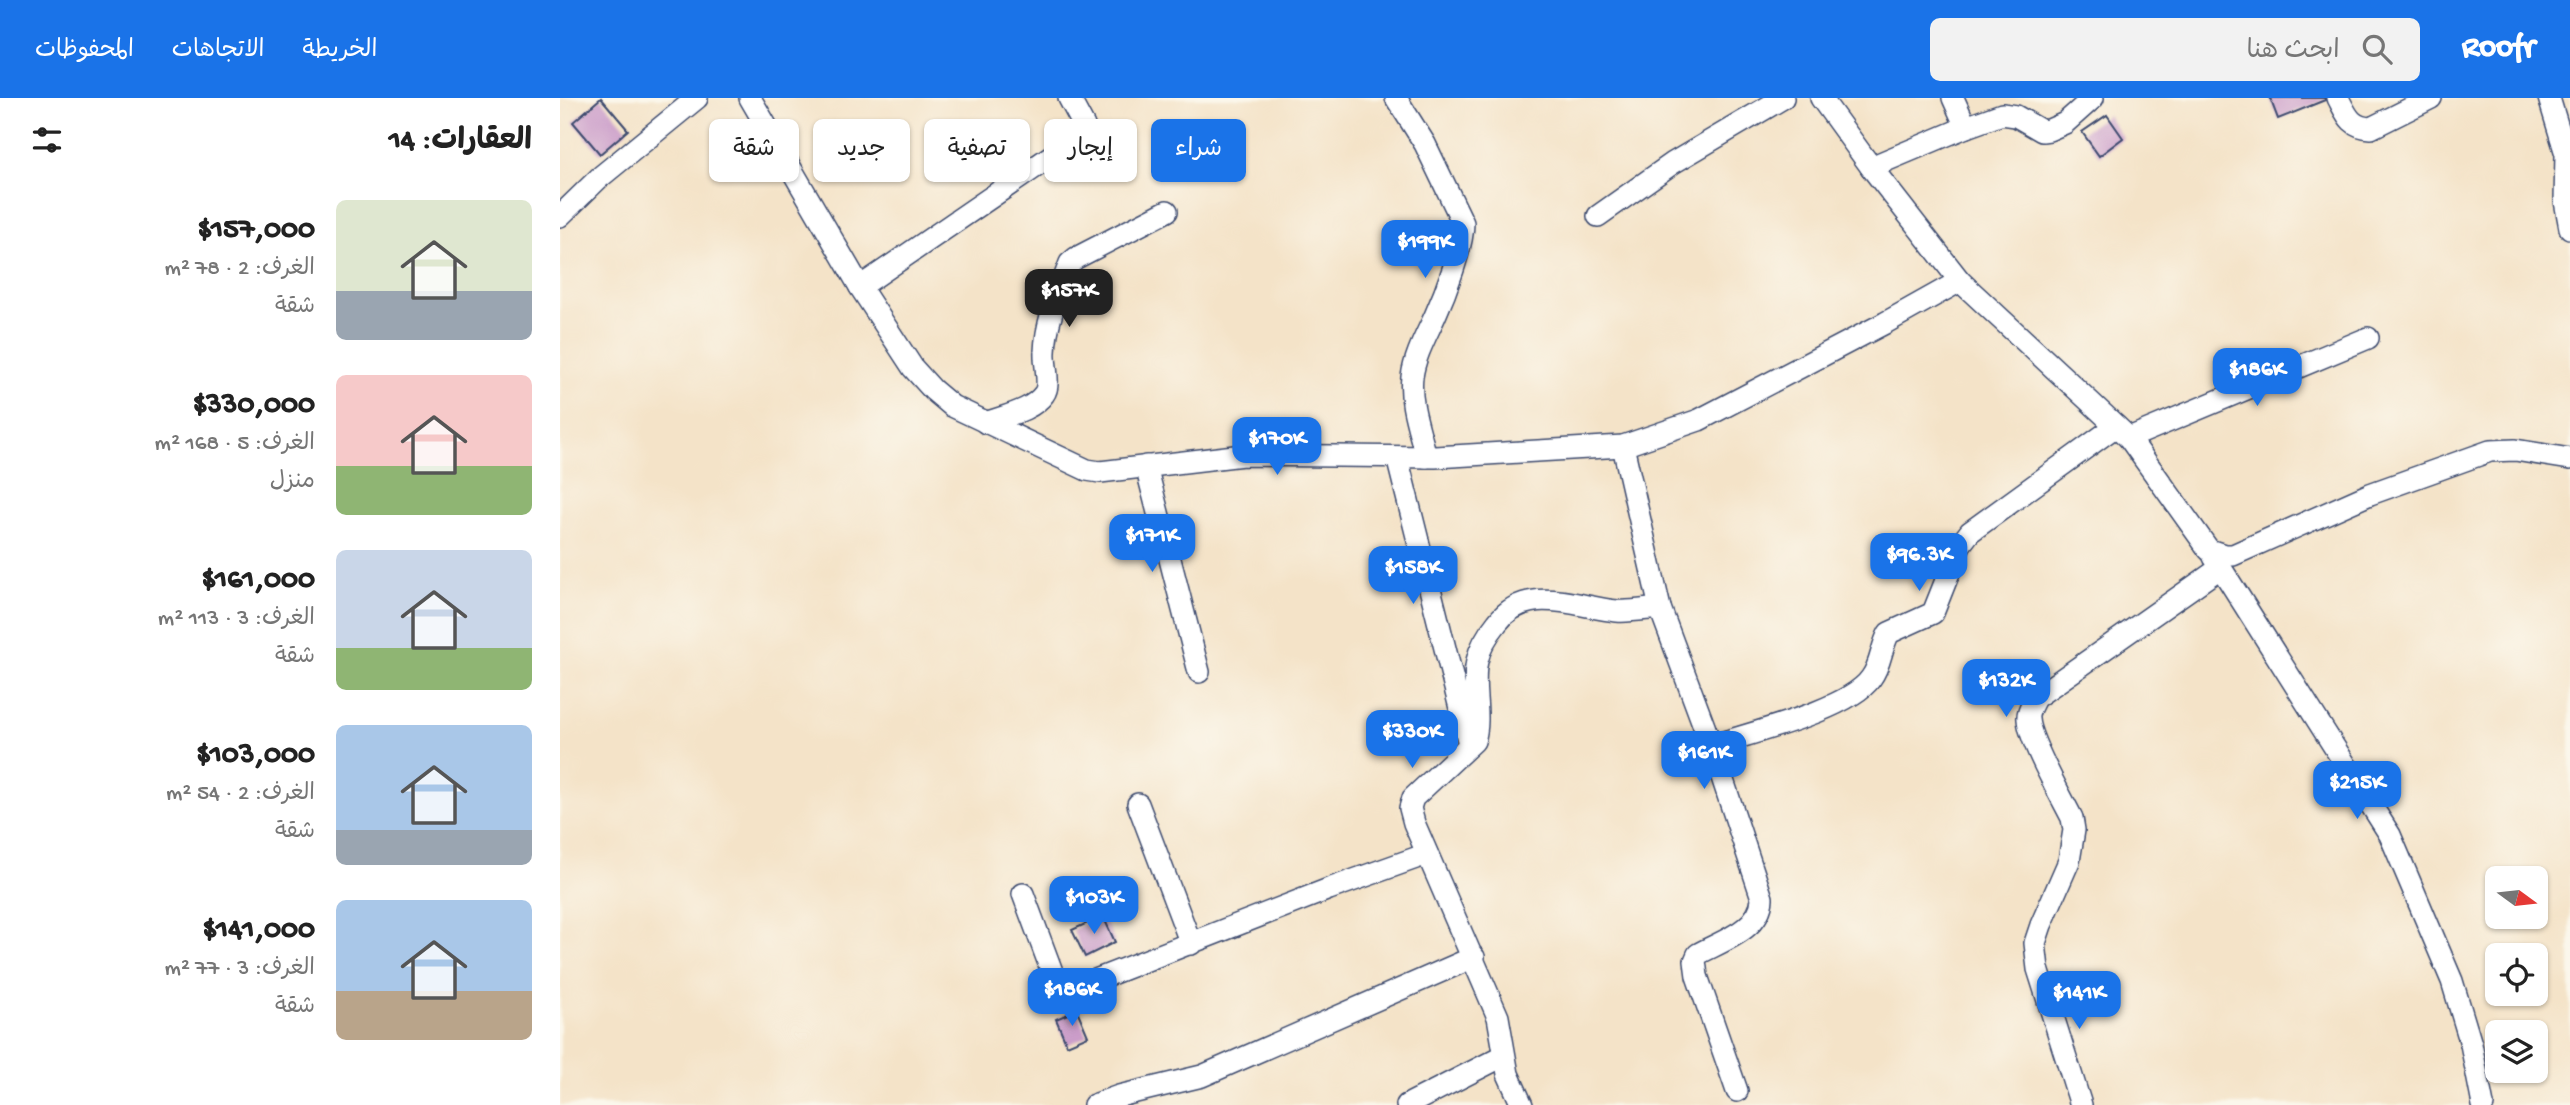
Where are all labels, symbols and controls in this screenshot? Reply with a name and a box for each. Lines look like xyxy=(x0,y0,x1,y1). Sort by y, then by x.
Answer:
search box xyxy=(1930,18,2420,81)
icon: search xyxy=(2358,30,2396,68)
text: Roofr xyxy=(2462,30,2535,68)
text: المحفوظات xyxy=(35,37,134,66)
text: الاتجاهات xyxy=(172,37,265,66)
text: الخريطة xyxy=(303,37,377,66)
text: ابحث هنا xyxy=(2247,37,2340,68)
chip: شقة xyxy=(709,119,799,182)
chip: جديد xyxy=(813,119,910,182)
chip: تصفية xyxy=(924,119,1030,182)
chip: إيجار xyxy=(1044,119,1137,182)
chip: شراء xyxy=(1151,119,1246,182)
icon: filters xyxy=(28,121,66,159)
text: العقارات: 14 xyxy=(389,125,532,160)
text: $157,000 xyxy=(198,214,315,249)
pin: $199K xyxy=(1376,220,1474,280)
icon: home xyxy=(392,228,476,312)
text: $199K xyxy=(1397,229,1453,256)
text: الغرف: 2 · 78 m² xyxy=(164,256,315,283)
pin: $157K xyxy=(1020,270,1118,329)
text: $157K xyxy=(1041,278,1097,305)
text: شقة xyxy=(275,294,315,321)
pin: $186K xyxy=(2208,348,2306,408)
text: $186K xyxy=(2229,357,2285,384)
text: $330,000 xyxy=(193,389,315,424)
icon: home xyxy=(392,403,476,487)
pin: $170K xyxy=(1228,418,1326,477)
text: $170K xyxy=(1248,426,1306,453)
text: الغرف: 5 · 168 m² xyxy=(155,431,315,458)
text: منزل xyxy=(270,469,315,496)
pin: $171K xyxy=(1103,514,1201,574)
text: $171K xyxy=(1125,523,1179,550)
pin: $96.3K xyxy=(1862,533,1976,593)
text: $96.3K xyxy=(1886,542,1952,569)
pin: $158K xyxy=(1364,546,1462,606)
text: $158K xyxy=(1385,555,1441,582)
text: $161,000 xyxy=(202,564,315,599)
icon: home xyxy=(392,578,476,662)
text: الغرف: 3 · 113 m² xyxy=(158,606,315,633)
text: شقة xyxy=(275,644,315,671)
pin: $132K xyxy=(1957,660,2055,719)
text: $132K xyxy=(1978,668,2034,695)
pin: $330K xyxy=(1363,710,1461,770)
text: $330K xyxy=(1382,719,1442,746)
pin: $161K xyxy=(1655,732,1753,791)
text: $103,000 xyxy=(196,739,315,774)
text: $161K xyxy=(1677,740,1731,767)
icon: home xyxy=(392,753,476,837)
pin: $215K xyxy=(2308,762,2406,821)
text: $215K xyxy=(2329,770,2385,797)
text: الغرف: 2 · 54 m² xyxy=(166,781,315,808)
text: شقة xyxy=(275,819,315,846)
north arrow xyxy=(2485,866,2548,929)
map controls xyxy=(2485,866,2548,1083)
pin: $103K xyxy=(1045,876,1143,936)
text: $103K xyxy=(1065,885,1123,912)
text: $141,000 xyxy=(203,914,315,949)
icon: home xyxy=(392,928,476,1012)
button: locate xyxy=(2485,943,2548,1006)
text: الغرف: 3 · 77 m² xyxy=(164,956,315,983)
pin: $186K xyxy=(1023,968,1121,1028)
pin: $141K xyxy=(2030,972,2128,1031)
text: $186K xyxy=(1044,977,1100,1004)
text: $141K xyxy=(2053,980,2105,1007)
text: شقة xyxy=(275,994,315,1021)
button: layers xyxy=(2485,1020,2548,1083)

